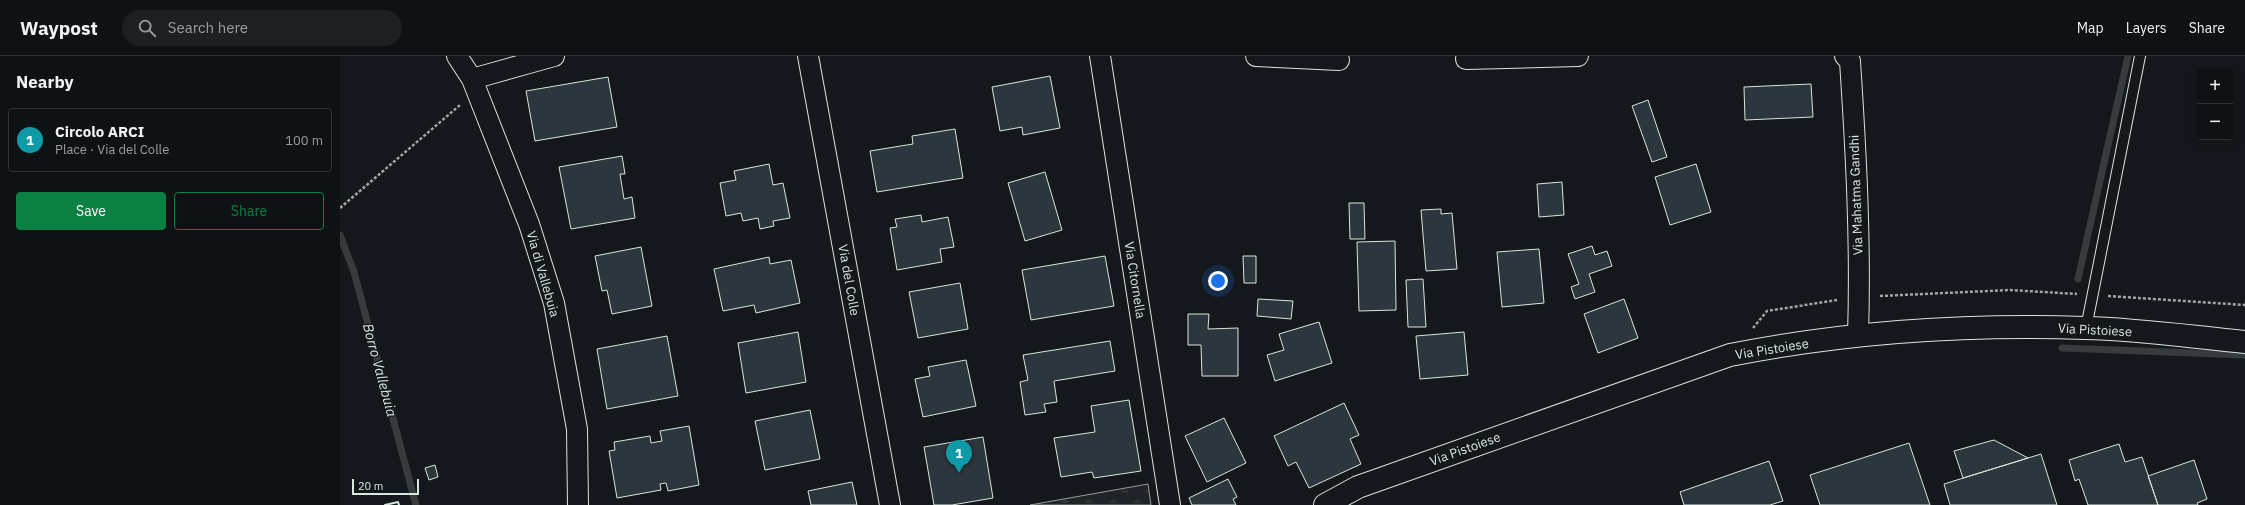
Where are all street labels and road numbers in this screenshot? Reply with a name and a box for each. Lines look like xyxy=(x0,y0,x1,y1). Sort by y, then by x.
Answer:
street label: Via Mahatma Gandhi xyxy=(1845,135,1867,255)
street label: Via di Vallebuia xyxy=(523,229,563,319)
street label: Via Citornella xyxy=(1121,240,1149,320)
street label: Via del Colle xyxy=(834,243,864,317)
street label: Via Pistoiese xyxy=(2058,320,2132,340)
street label: Via Pistoiese xyxy=(1734,335,1810,363)
street label: Via Pistoiese xyxy=(1427,428,1503,470)

